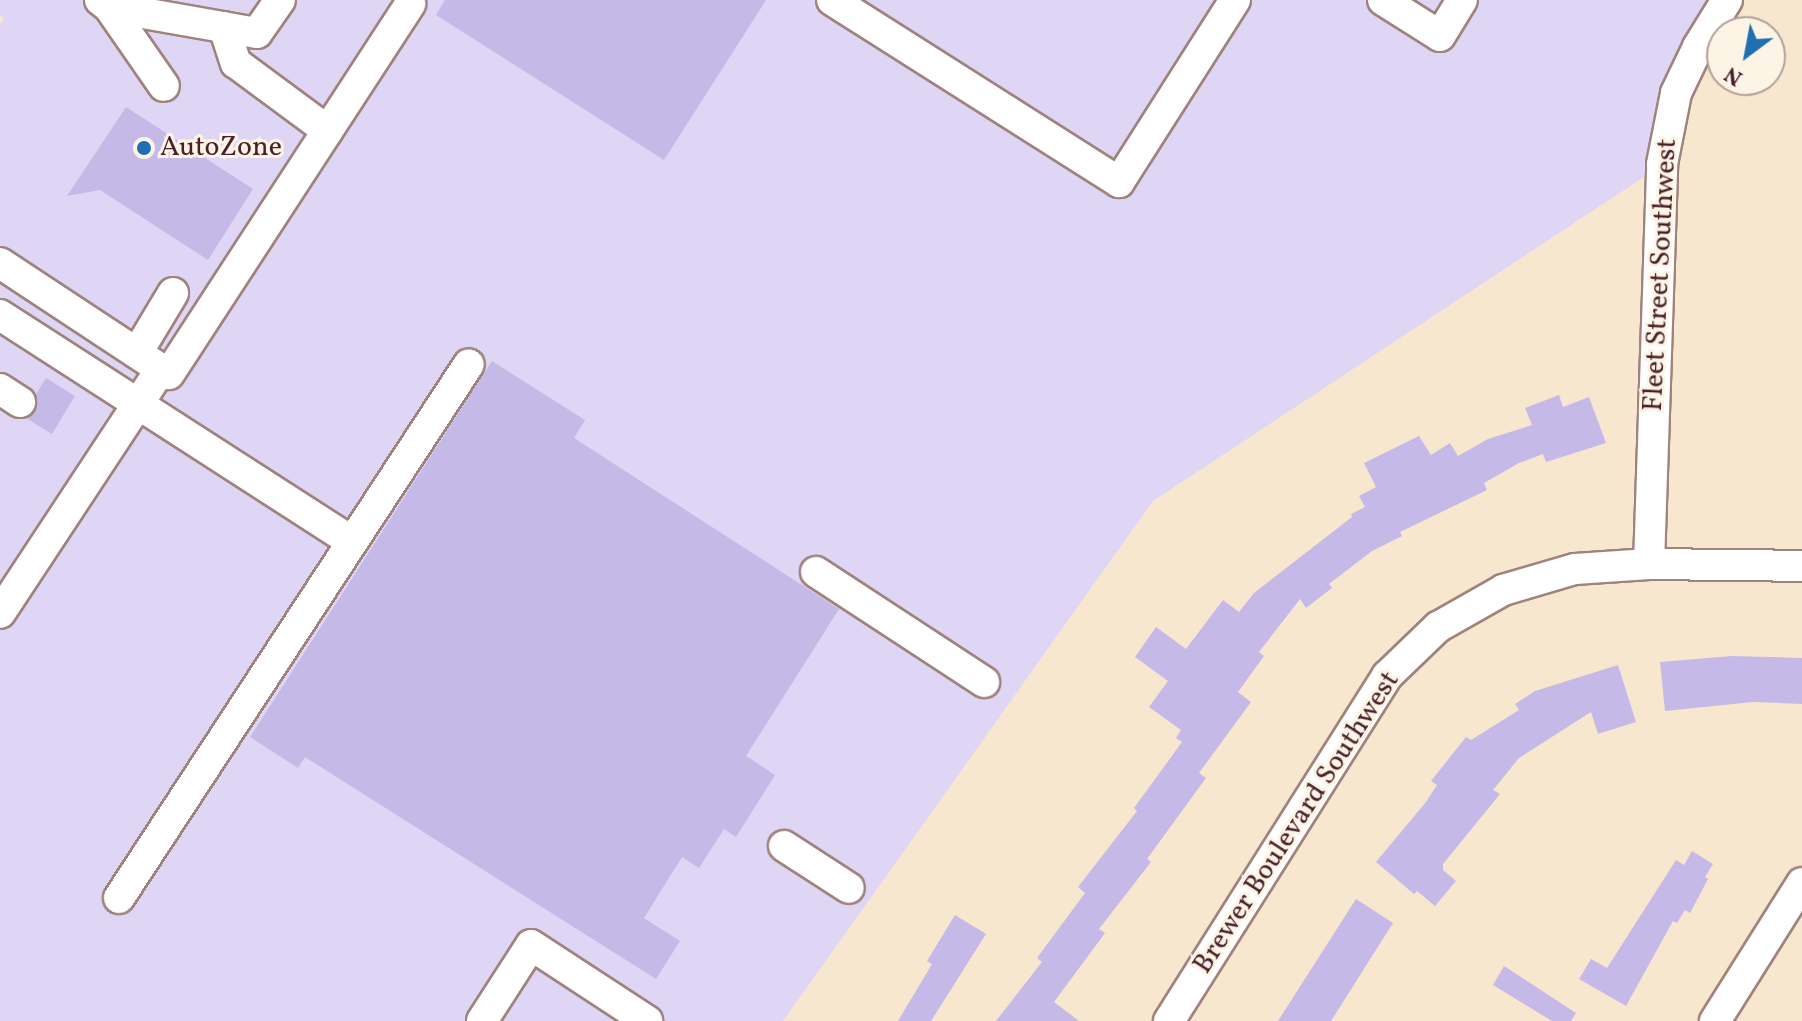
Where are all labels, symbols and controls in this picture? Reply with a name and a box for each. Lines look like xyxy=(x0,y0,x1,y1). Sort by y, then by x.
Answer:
north arrow xyxy=(1706,16,1786,96)
text: N xyxy=(1719,58,1749,92)
place label: AutoZone xyxy=(160,131,282,165)
street label: Fleet Street Southwest xyxy=(1637,138,1685,412)
marker: AutoZone xyxy=(135,139,153,157)
street label: Brewer Boulevard Southwest xyxy=(1187,666,1407,980)

